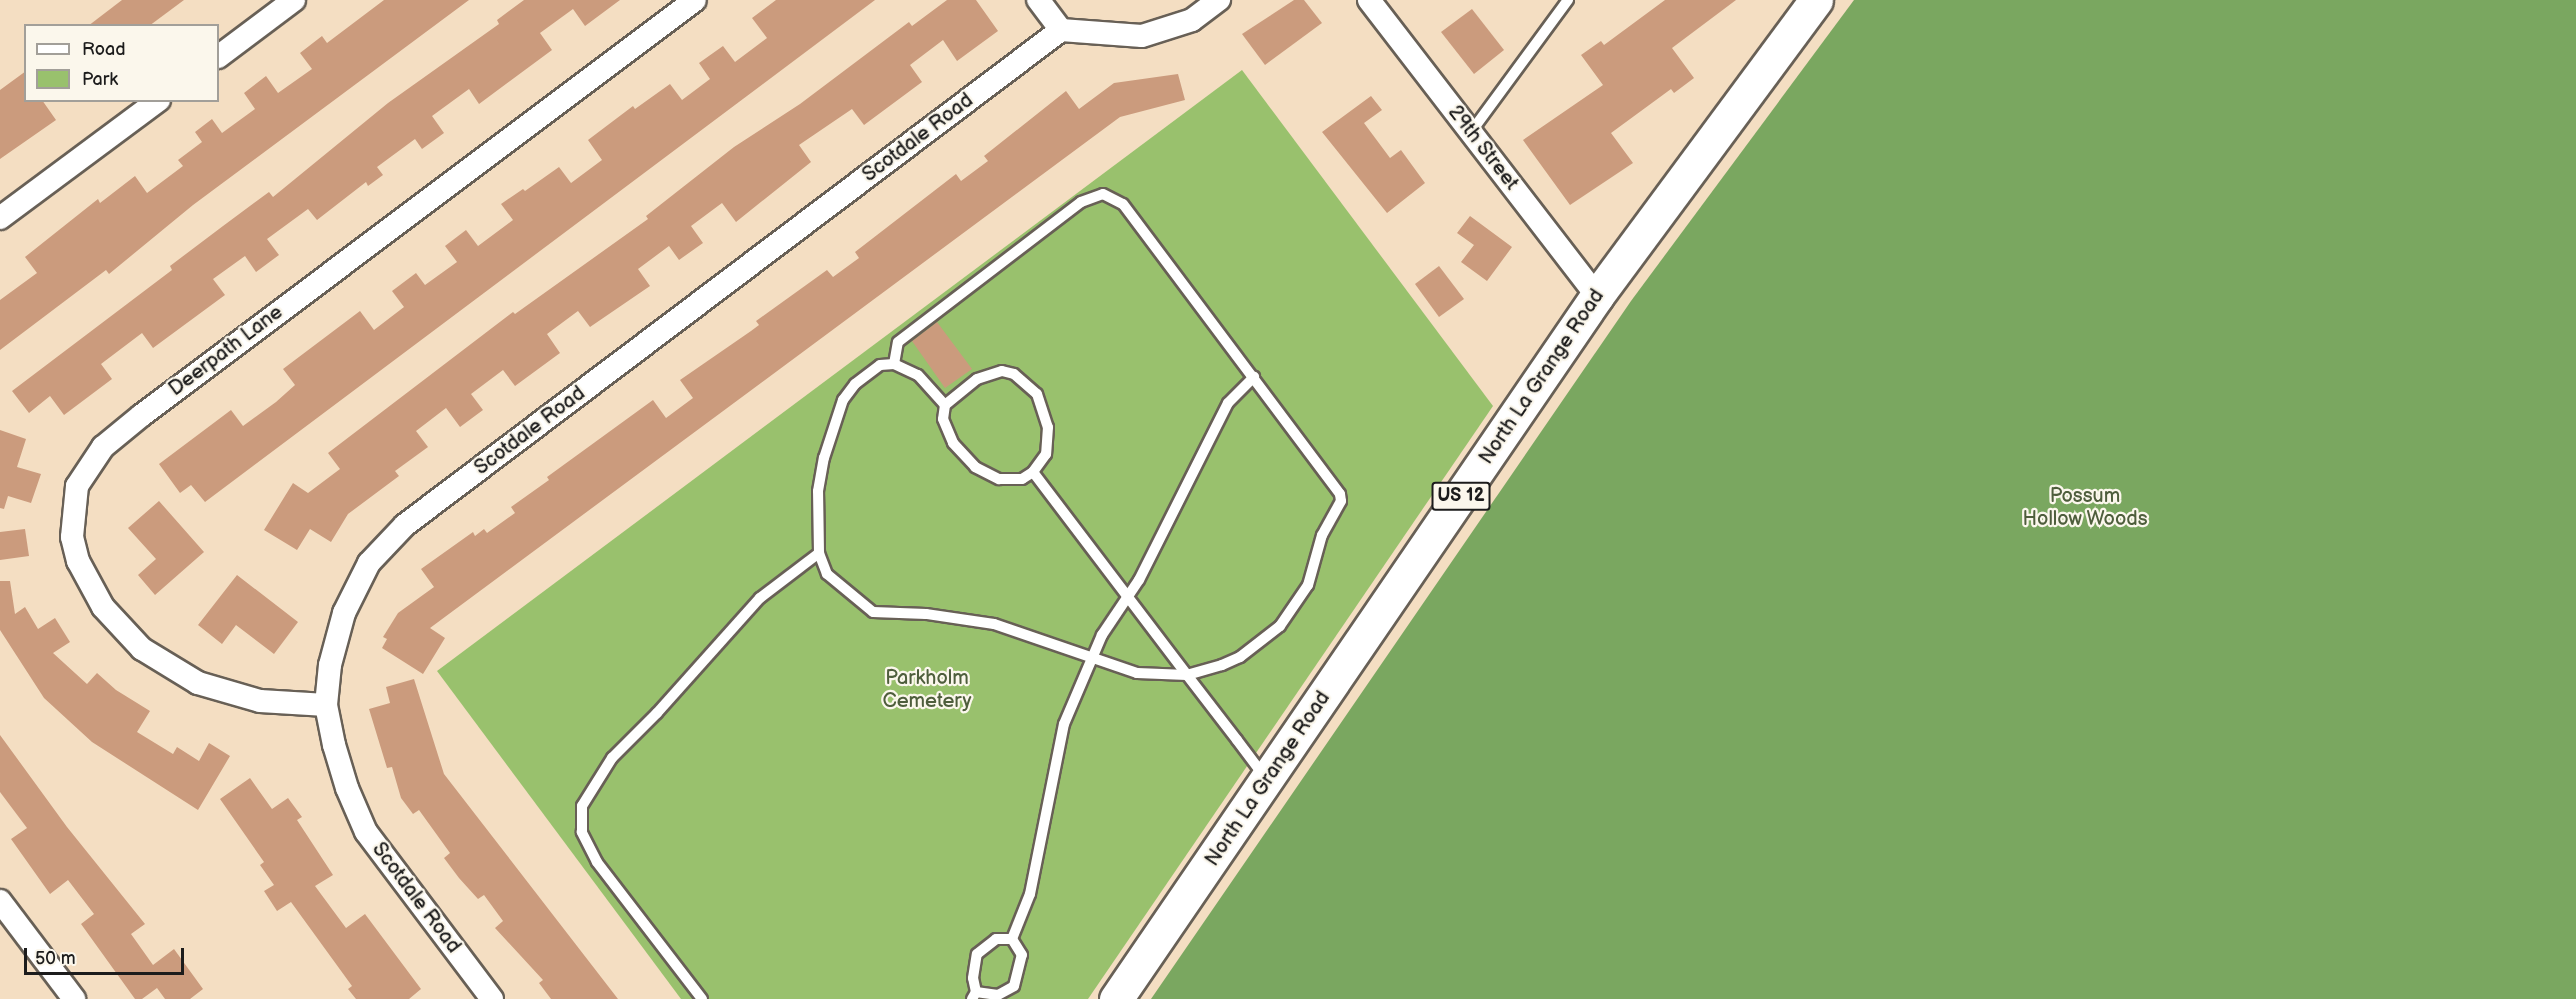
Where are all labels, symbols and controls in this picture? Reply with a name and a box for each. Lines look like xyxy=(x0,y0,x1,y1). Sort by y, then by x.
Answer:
legend xyxy=(24,24,219,102)
text: Road xyxy=(82,39,126,60)
text: Park xyxy=(82,69,118,90)
street label: Scotdale Road xyxy=(858,89,978,187)
street label: 29th Street xyxy=(1442,101,1524,195)
street label: North La Grange Road xyxy=(1475,285,1609,469)
street label: Deerpath Lane xyxy=(164,300,288,402)
street label: Scotdale Road xyxy=(470,382,590,480)
road number: US 12 xyxy=(1431,481,1491,511)
park label: Possum Hollow Woods xyxy=(2022,485,2148,532)
park label: Parkholm Cemetery xyxy=(882,667,972,714)
street label: North La Grange Road xyxy=(1201,687,1335,871)
street label: Scotdale Road xyxy=(367,838,465,958)
scale bar xyxy=(27,936,188,974)
text: 50 m xyxy=(35,948,76,969)

